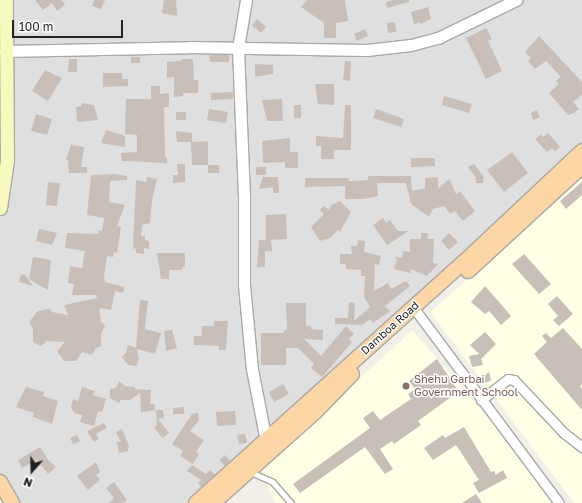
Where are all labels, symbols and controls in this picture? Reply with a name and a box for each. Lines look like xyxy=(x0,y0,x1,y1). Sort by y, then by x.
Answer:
scale bar xyxy=(14,12,125,38)
text: 100 m xyxy=(19,19,53,34)
street label: Damboa Road xyxy=(358,299,422,357)
place label: Shehu Garbai Government School xyxy=(414,373,518,399)
marker: Shehu Garbai Government School xyxy=(401,381,411,391)
north arrow xyxy=(12,451,52,491)
text: N xyxy=(22,475,34,490)

